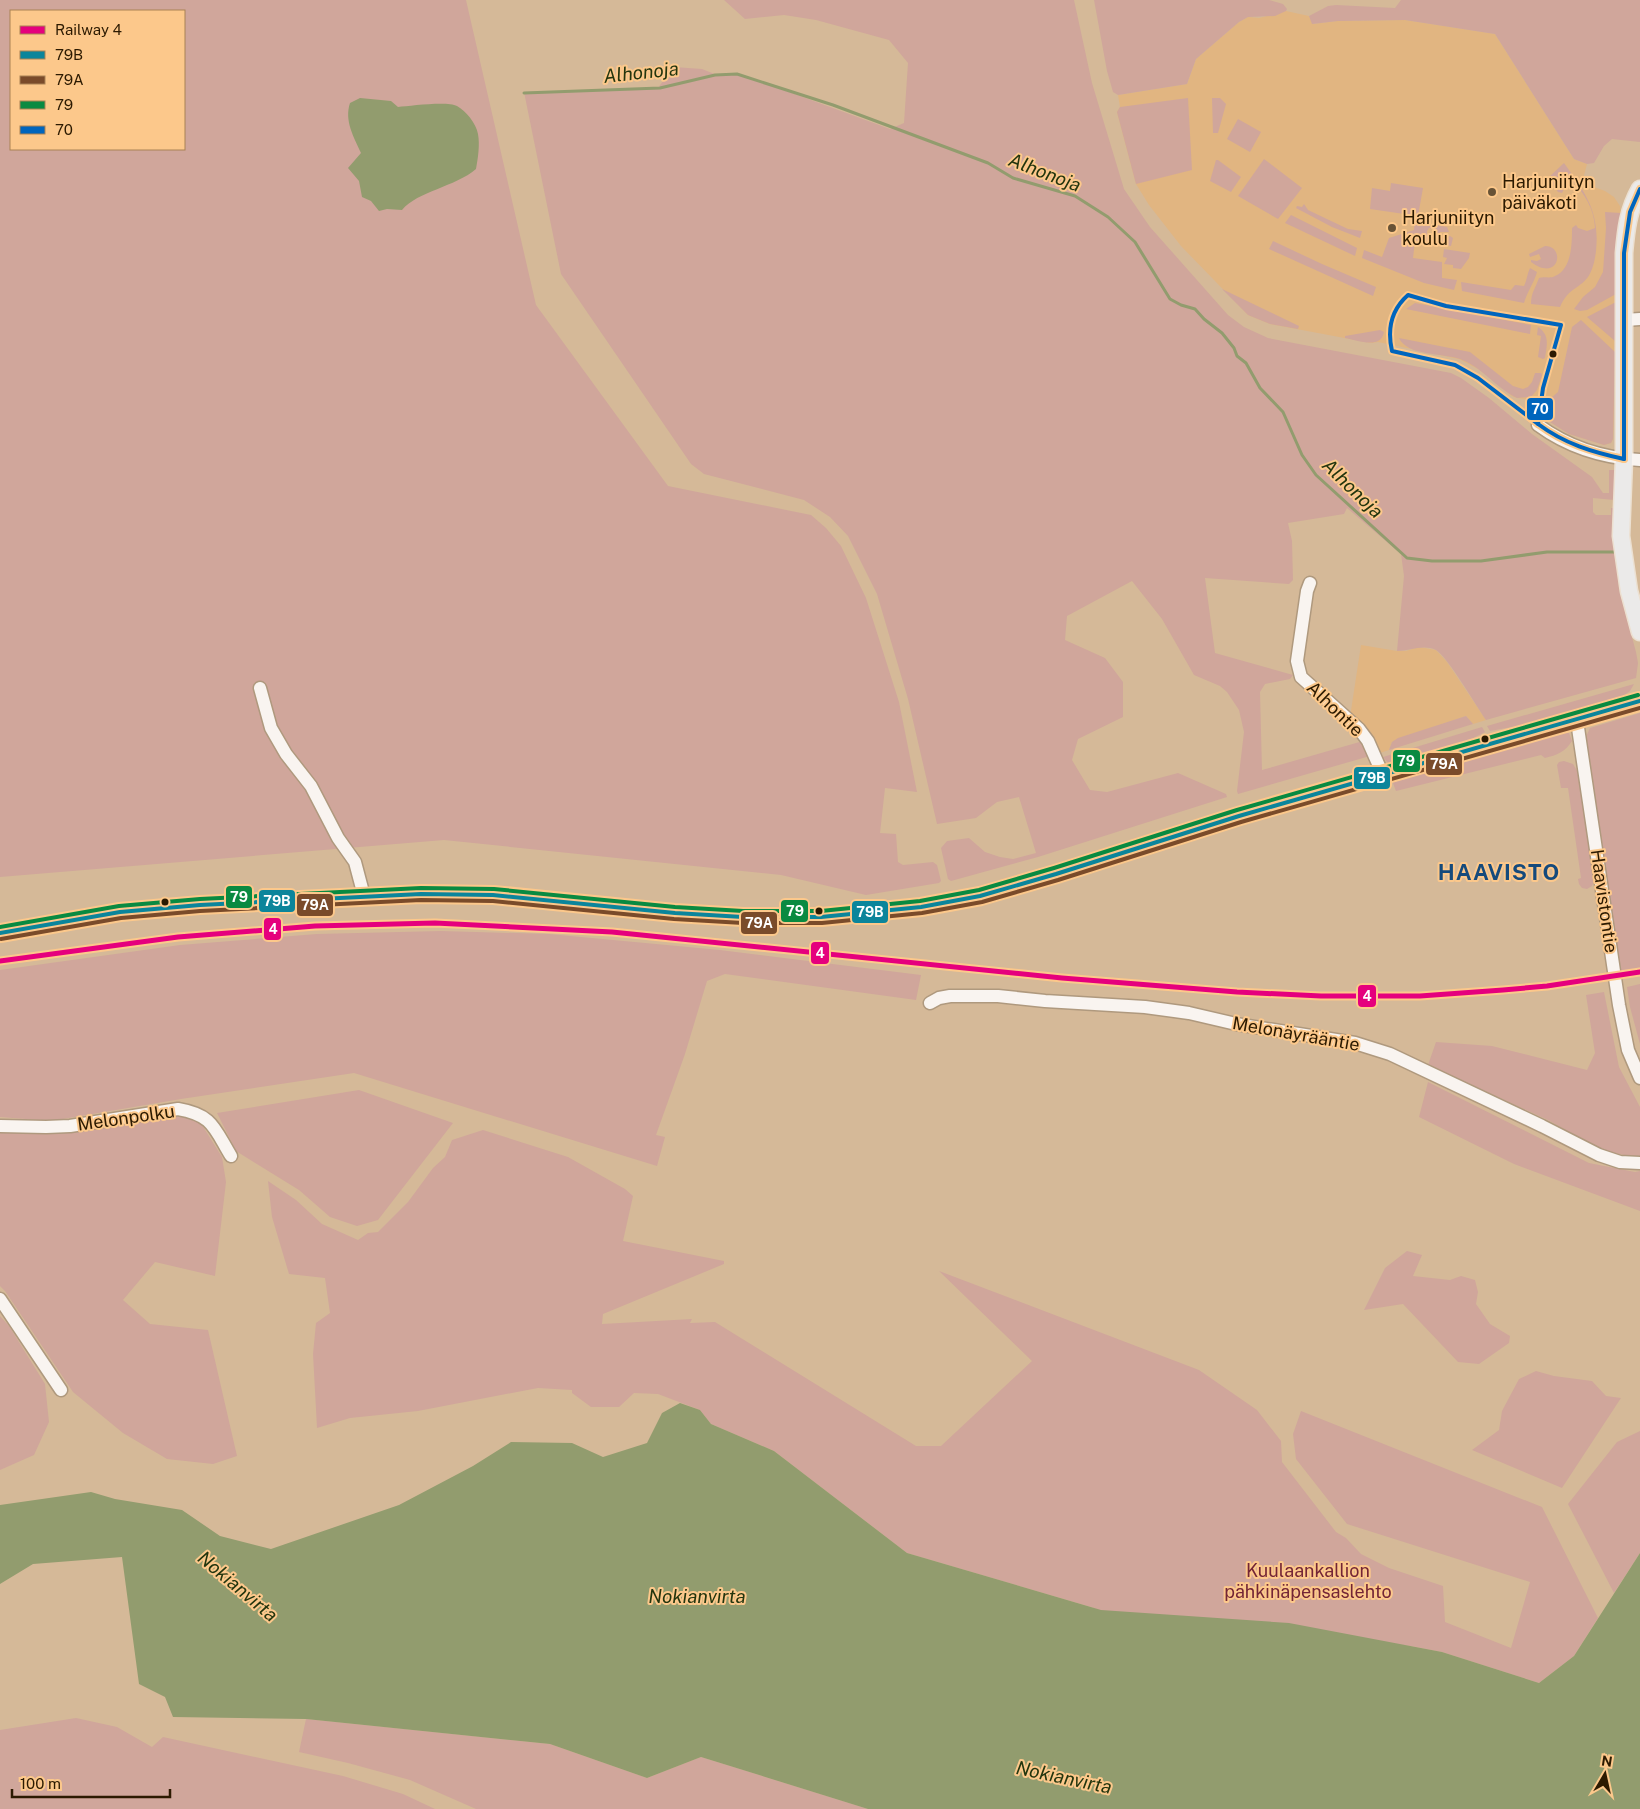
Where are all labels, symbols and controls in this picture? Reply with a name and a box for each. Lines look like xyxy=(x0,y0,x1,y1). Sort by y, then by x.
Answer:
legend xyxy=(10,10,185,150)
text: Railway 4 xyxy=(55,21,122,38)
text: 79B xyxy=(55,46,83,63)
water label: Alhonoja xyxy=(602,57,680,87)
text: 79A xyxy=(55,71,84,88)
text: 79 xyxy=(55,96,73,113)
text: 70 xyxy=(55,121,73,138)
water label: Alhonoja xyxy=(1006,148,1084,196)
place label: Harjuniityn päiväkoti xyxy=(1502,171,1594,213)
marker: Harjuniityn päiväkoti xyxy=(1486,186,1498,198)
place label: Harjuniityn koulu xyxy=(1402,207,1494,249)
marker: Harjuniityn koulu xyxy=(1386,222,1398,234)
unlabelled marker xyxy=(1548,349,1558,359)
line badge: 70 xyxy=(1526,397,1554,421)
text: 70 xyxy=(1531,401,1549,417)
water label: Alhonoja xyxy=(1318,454,1388,522)
street label: Alhontie xyxy=(1303,677,1368,741)
unlabelled marker xyxy=(1480,734,1490,744)
line badge: 79 xyxy=(1392,749,1421,773)
line badge: 79A xyxy=(1425,752,1463,776)
text: 79 xyxy=(1397,753,1415,769)
text: 79A xyxy=(1430,756,1458,772)
line badge: 79B xyxy=(1353,766,1391,790)
text: 79B xyxy=(1358,770,1386,786)
street label: Haavistontie xyxy=(1587,848,1622,954)
district label: HAAVISTO xyxy=(1438,859,1560,885)
line badge: 79 xyxy=(225,885,253,909)
text: 79 xyxy=(230,889,248,905)
line badge: 79B xyxy=(258,889,296,913)
text: 79B xyxy=(263,893,291,909)
line badge: 79A xyxy=(296,893,334,917)
unlabelled marker xyxy=(160,897,170,907)
text: 79A xyxy=(301,897,329,913)
line badge: 79 xyxy=(780,899,809,923)
line badge: 79B xyxy=(851,900,889,924)
text: 79 xyxy=(786,903,804,919)
text: 79B xyxy=(856,904,884,920)
unlabelled marker xyxy=(814,906,824,916)
line badge: 79A xyxy=(740,911,778,935)
text: 79A xyxy=(745,915,773,931)
line badge: 4 xyxy=(263,917,282,941)
text: 4 xyxy=(268,921,278,937)
line badge: 4 xyxy=(810,941,830,965)
text: 4 xyxy=(815,945,825,961)
line badge: 4 xyxy=(1357,984,1377,1008)
text: 4 xyxy=(1362,988,1372,1004)
street label: Melonäyrääntie xyxy=(1231,1012,1361,1055)
street label: Melonpolku xyxy=(76,1100,176,1135)
water label: Nokianvirta xyxy=(194,1546,282,1626)
park label: Kuulaankallion pähkinäpensaslehto xyxy=(1224,1560,1392,1602)
water label: Nokianvirta xyxy=(648,1585,746,1607)
north arrow xyxy=(1580,1749,1630,1799)
text: N xyxy=(1600,1752,1614,1770)
water label: Nokianvirta xyxy=(1014,1756,1114,1798)
scale bar xyxy=(12,1766,170,1798)
text: 100 m xyxy=(20,1775,61,1792)

